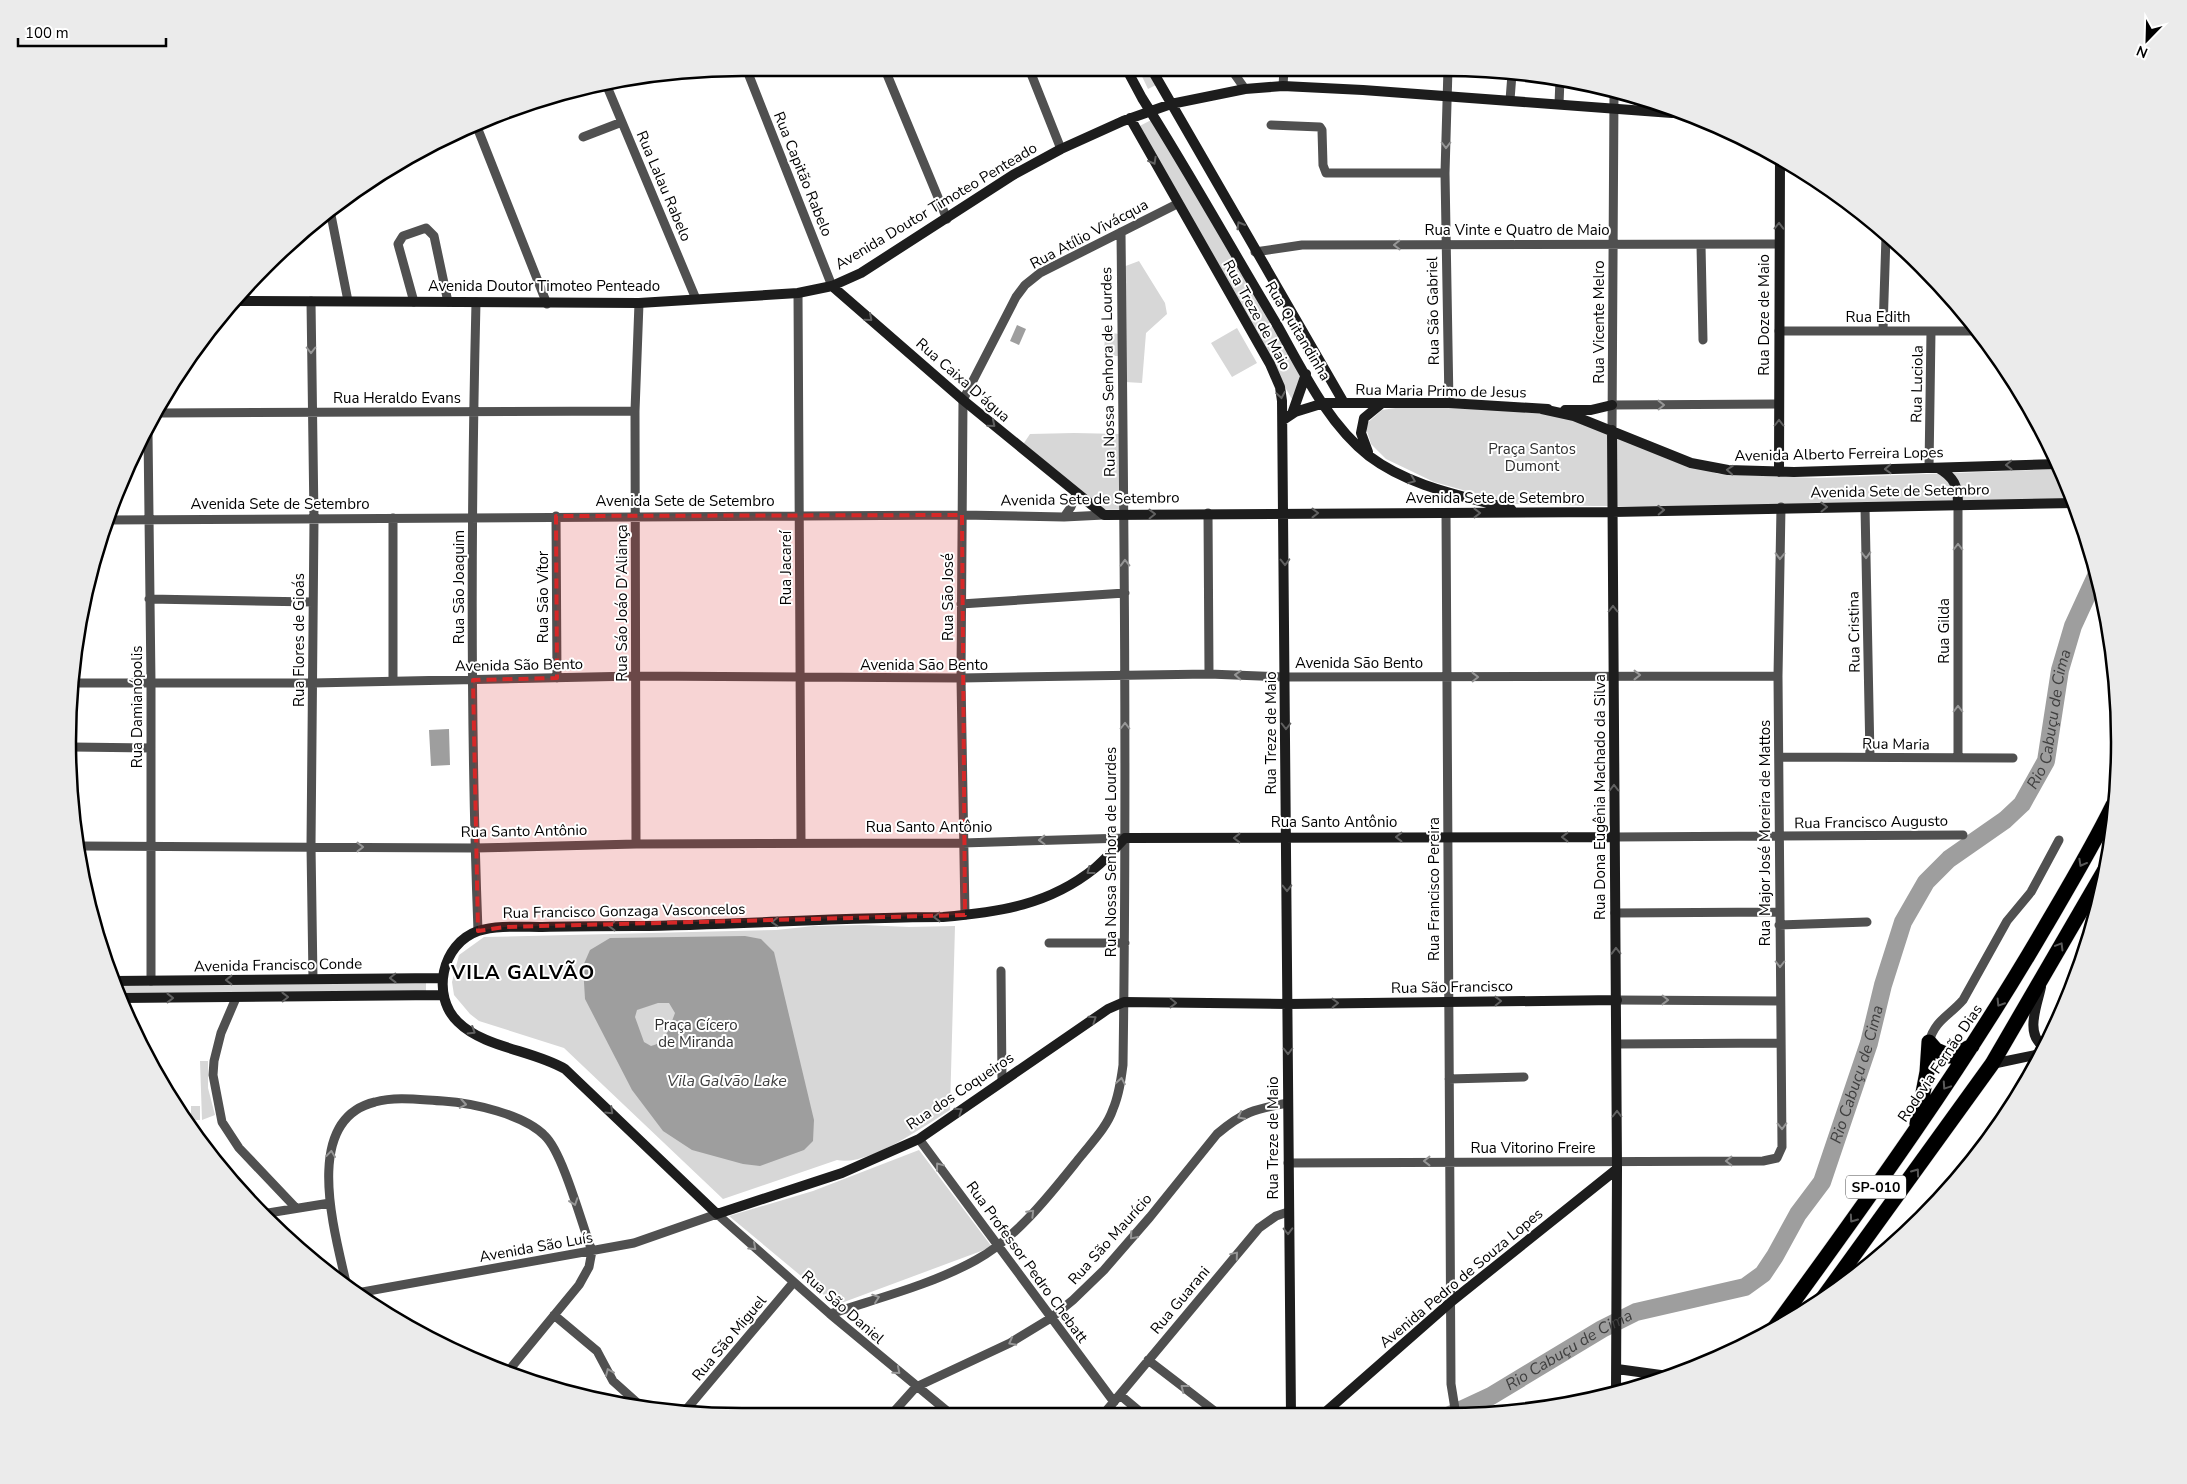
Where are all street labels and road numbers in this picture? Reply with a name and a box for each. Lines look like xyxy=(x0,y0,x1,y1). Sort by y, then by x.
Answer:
street label: Rua Capitão Rabelo xyxy=(769,109,837,239)
street label: Rua Lalau Rabelo xyxy=(632,128,696,244)
street label: Avenida Doutor Timoteo Penteado xyxy=(831,138,1041,274)
street label: Rua Atílio Vivácqua xyxy=(1026,194,1152,274)
street label: Rua Vinte e Quatro de Maio xyxy=(1424,220,1610,240)
street label: Rua Doze de Maio xyxy=(1754,254,1774,376)
street label: Rua Treze de Maio xyxy=(1218,256,1296,374)
street label: Rua São Gabriel xyxy=(1422,256,1444,365)
street label: Rua Vicente Melro xyxy=(1589,260,1609,384)
street label: Rua Nossa Senhora de Lourdes xyxy=(1096,267,1120,477)
street label: Avenida Doutor Timoteo Penteado xyxy=(428,276,660,296)
street label: Rua Quitandinha xyxy=(1260,278,1336,384)
street label: Rua Edith xyxy=(1846,307,1910,327)
street label: Rua Caixa D'água xyxy=(912,334,1014,426)
street label: Rua Luciola xyxy=(1906,345,1928,423)
street label: Rua Maria Primo de Jesus xyxy=(1355,380,1527,402)
street label: Rua Heraldo Evans xyxy=(333,388,461,408)
street label: Avenida Alberto Ferreira Lopes xyxy=(1734,442,1944,466)
street label: Avenida Sete de Setembro xyxy=(1810,479,1990,503)
street label: Avenida Sete de Setembro xyxy=(1000,487,1180,511)
street label: Avenida Sete de Setembro xyxy=(1405,488,1585,508)
street label: Avenida Sete de Setembro xyxy=(595,491,775,511)
street label: Avenida Sete de Setembro xyxy=(190,494,370,514)
street label: Rua Sáo Joáo D'Aliança xyxy=(612,524,632,682)
street label: Rua Jacareí xyxy=(776,529,796,605)
street label: Rua São Joaquim xyxy=(449,530,469,644)
street label: Rua São Vítor xyxy=(533,550,553,643)
street label: Rua São José xyxy=(938,553,958,641)
street label: Rua Flores de Gioás xyxy=(289,573,309,707)
street label: Rua Cristina xyxy=(1843,591,1865,673)
street label: Rua Gilda xyxy=(1934,598,1954,664)
street label: Rua Damianópolis xyxy=(127,646,147,768)
street label: Avenida São Bento xyxy=(1295,653,1423,673)
street label: Avenida São Bento xyxy=(455,654,583,676)
street label: Avenida São Bento xyxy=(860,655,988,675)
street label: Rua Treze de Maio xyxy=(1261,671,1281,795)
street label: Rua Dona Eugênia Machado da Silva xyxy=(1590,674,1610,920)
street label: Rua Major José Moreira de Mattos xyxy=(1755,720,1775,946)
street label: Rua Maria xyxy=(1862,733,1930,755)
street label: Rua Nossa Senhora de Lourdes xyxy=(1101,747,1121,957)
street label: Rua Francisco Augusto xyxy=(1794,811,1948,833)
street label: Rua Santo Antônio xyxy=(1271,812,1397,832)
street label: Rua Santo Antônio xyxy=(866,817,992,837)
street label: Rua Francisco Pereira xyxy=(1424,817,1444,961)
street label: Rua Santo Antônio xyxy=(461,820,587,842)
street label: Rua Francisco Gonzaga Vasconcelos xyxy=(502,899,746,923)
street label: Avenida Francisco Conde xyxy=(194,954,362,976)
street label: Rua São Francisco xyxy=(1391,976,1513,998)
street label: Rodovia Fernão Dias xyxy=(1893,1000,1987,1126)
street label: Rua dos Coqueiros xyxy=(902,1048,1018,1134)
street label: Rua Treze de Maio xyxy=(1263,1076,1283,1200)
street label: Rua Vitorino Freire xyxy=(1470,1138,1596,1158)
road number: SP-010 xyxy=(1846,1176,1906,1198)
street label: Rua Professor Pedro Chebatt xyxy=(962,1177,1093,1347)
street label: Rua São Maurício xyxy=(1064,1189,1156,1289)
street label: Avenida Pedro de Souza Lopes xyxy=(1375,1204,1547,1352)
street label: Avenida São Luís xyxy=(478,1227,594,1267)
street label: Rua Guarani xyxy=(1146,1262,1214,1338)
street label: Rua São Daniel xyxy=(798,1266,889,1349)
street label: Rua São Miguel xyxy=(687,1291,771,1385)

